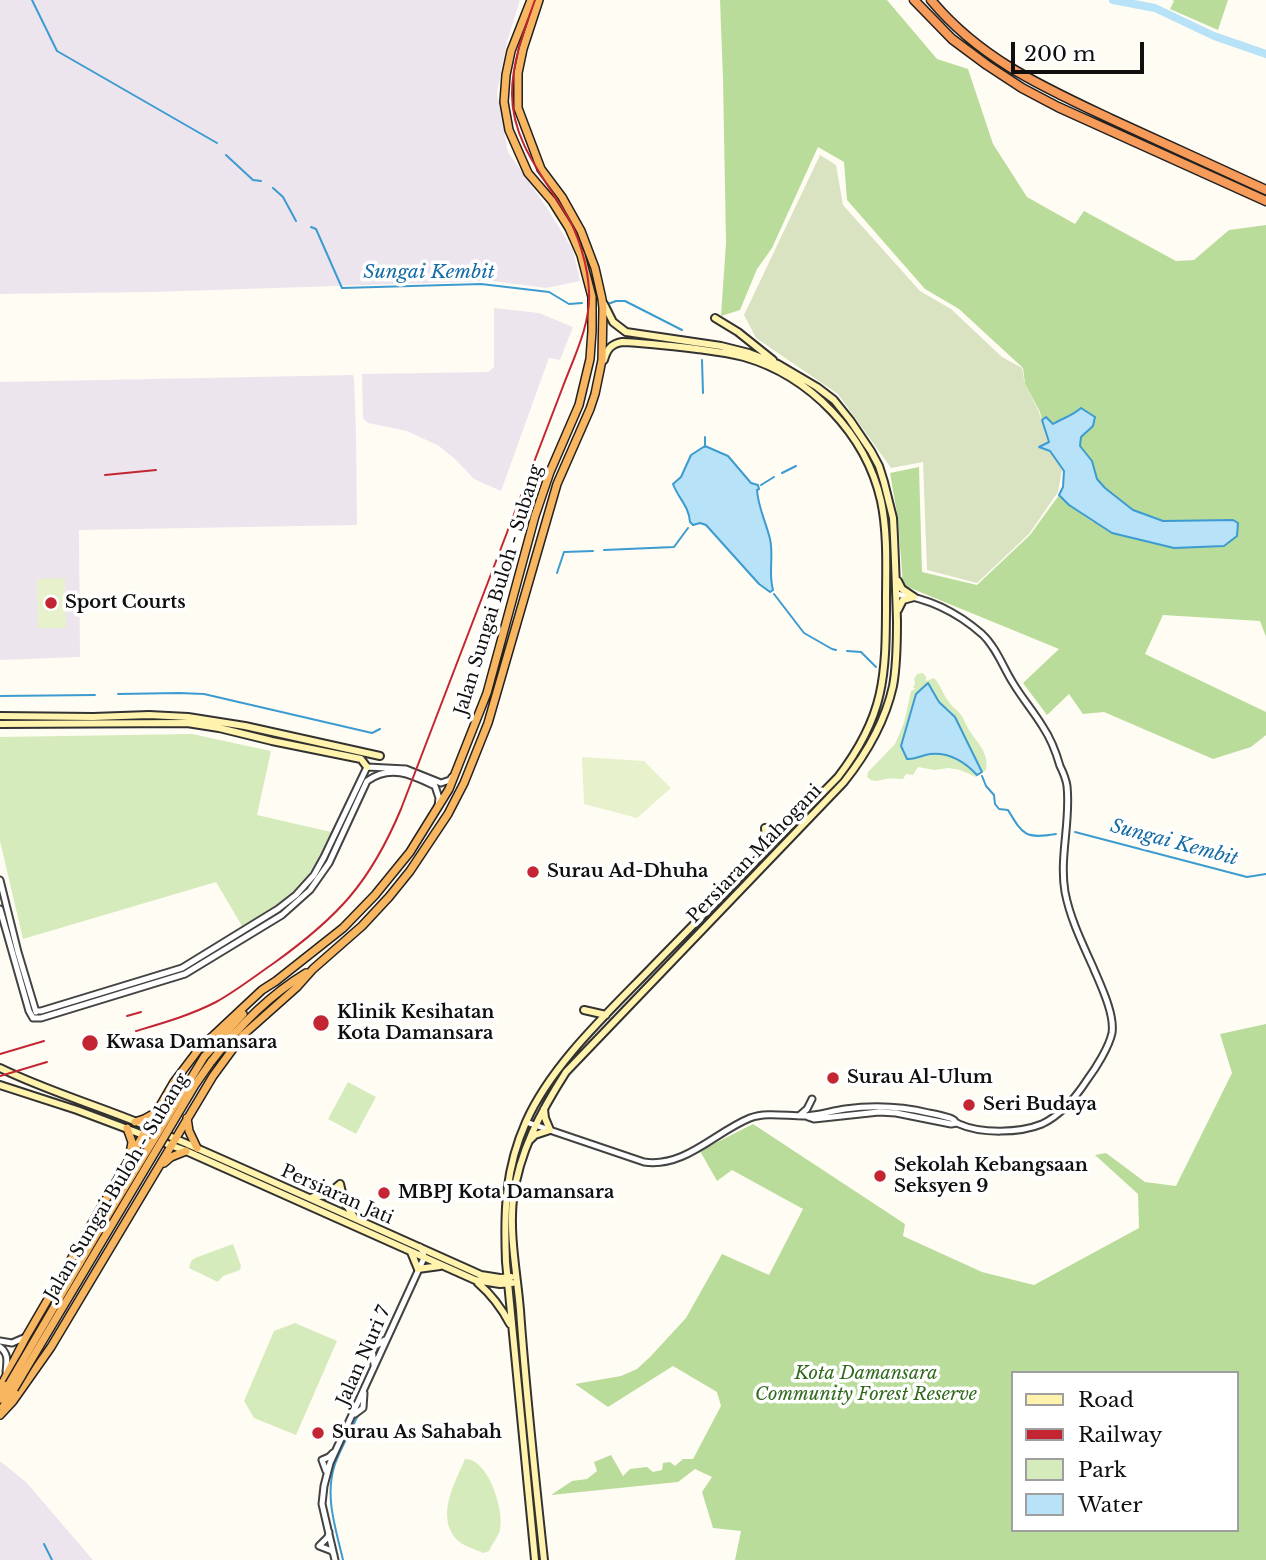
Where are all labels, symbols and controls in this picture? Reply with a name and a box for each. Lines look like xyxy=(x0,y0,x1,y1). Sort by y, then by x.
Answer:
scale bar xyxy=(1014,28,1147,72)
text: 200 m xyxy=(1024,41,1095,67)
water label: Sungai Kembit xyxy=(363,262,495,284)
street label: Jalan Sungai Buloh - Subang xyxy=(451,462,547,718)
place label: Sport Courts xyxy=(65,592,186,614)
marker: Sport Courts xyxy=(43,595,59,611)
street label: Persiaran Mahogani xyxy=(683,780,827,928)
water label: Sungai Kembit xyxy=(1108,815,1240,871)
place label: Surau Ad-Dhuha xyxy=(547,861,708,883)
marker: Surau Ad-Dhuha xyxy=(525,864,541,880)
place label: Klinik Kesihatan Kota Damansara xyxy=(337,1002,494,1044)
marker: Klinik Kesihatan Kota Damansara xyxy=(311,1013,331,1033)
place label: Kwasa Damansara xyxy=(106,1032,277,1054)
marker: Kwasa Damansara xyxy=(80,1033,100,1053)
place label: Surau Al-Ulum xyxy=(847,1067,993,1089)
street label: Jalan Sungai Buloh - Subang xyxy=(41,1070,193,1304)
marker: Surau Al-Ulum xyxy=(825,1070,841,1086)
place label: Seri Budaya xyxy=(983,1094,1097,1116)
marker: Seri Budaya xyxy=(961,1097,977,1113)
place label: Sekolah Kebangsaan Seksyen 9 xyxy=(894,1155,1088,1198)
street label: Persiaran Jati xyxy=(278,1161,396,1229)
marker: Sekolah Kebangsaan Seksyen 9 xyxy=(872,1168,888,1184)
place label: MBPJ Kota Damansara xyxy=(398,1182,614,1204)
marker: MBPJ Kota Damansara xyxy=(376,1185,392,1201)
street label: Jalan Nuri 7 xyxy=(332,1303,396,1409)
park label: Kota Damansara Community Forest Reserve xyxy=(755,1363,977,1406)
legend xyxy=(1010,1371,1238,1532)
text: Road xyxy=(1078,1387,1134,1413)
place label: Surau As Sahabah xyxy=(332,1422,502,1444)
text: Railway xyxy=(1078,1422,1162,1448)
marker: Surau As Sahabah xyxy=(310,1425,326,1441)
text: Park xyxy=(1078,1457,1127,1483)
text: Water xyxy=(1078,1492,1142,1518)

